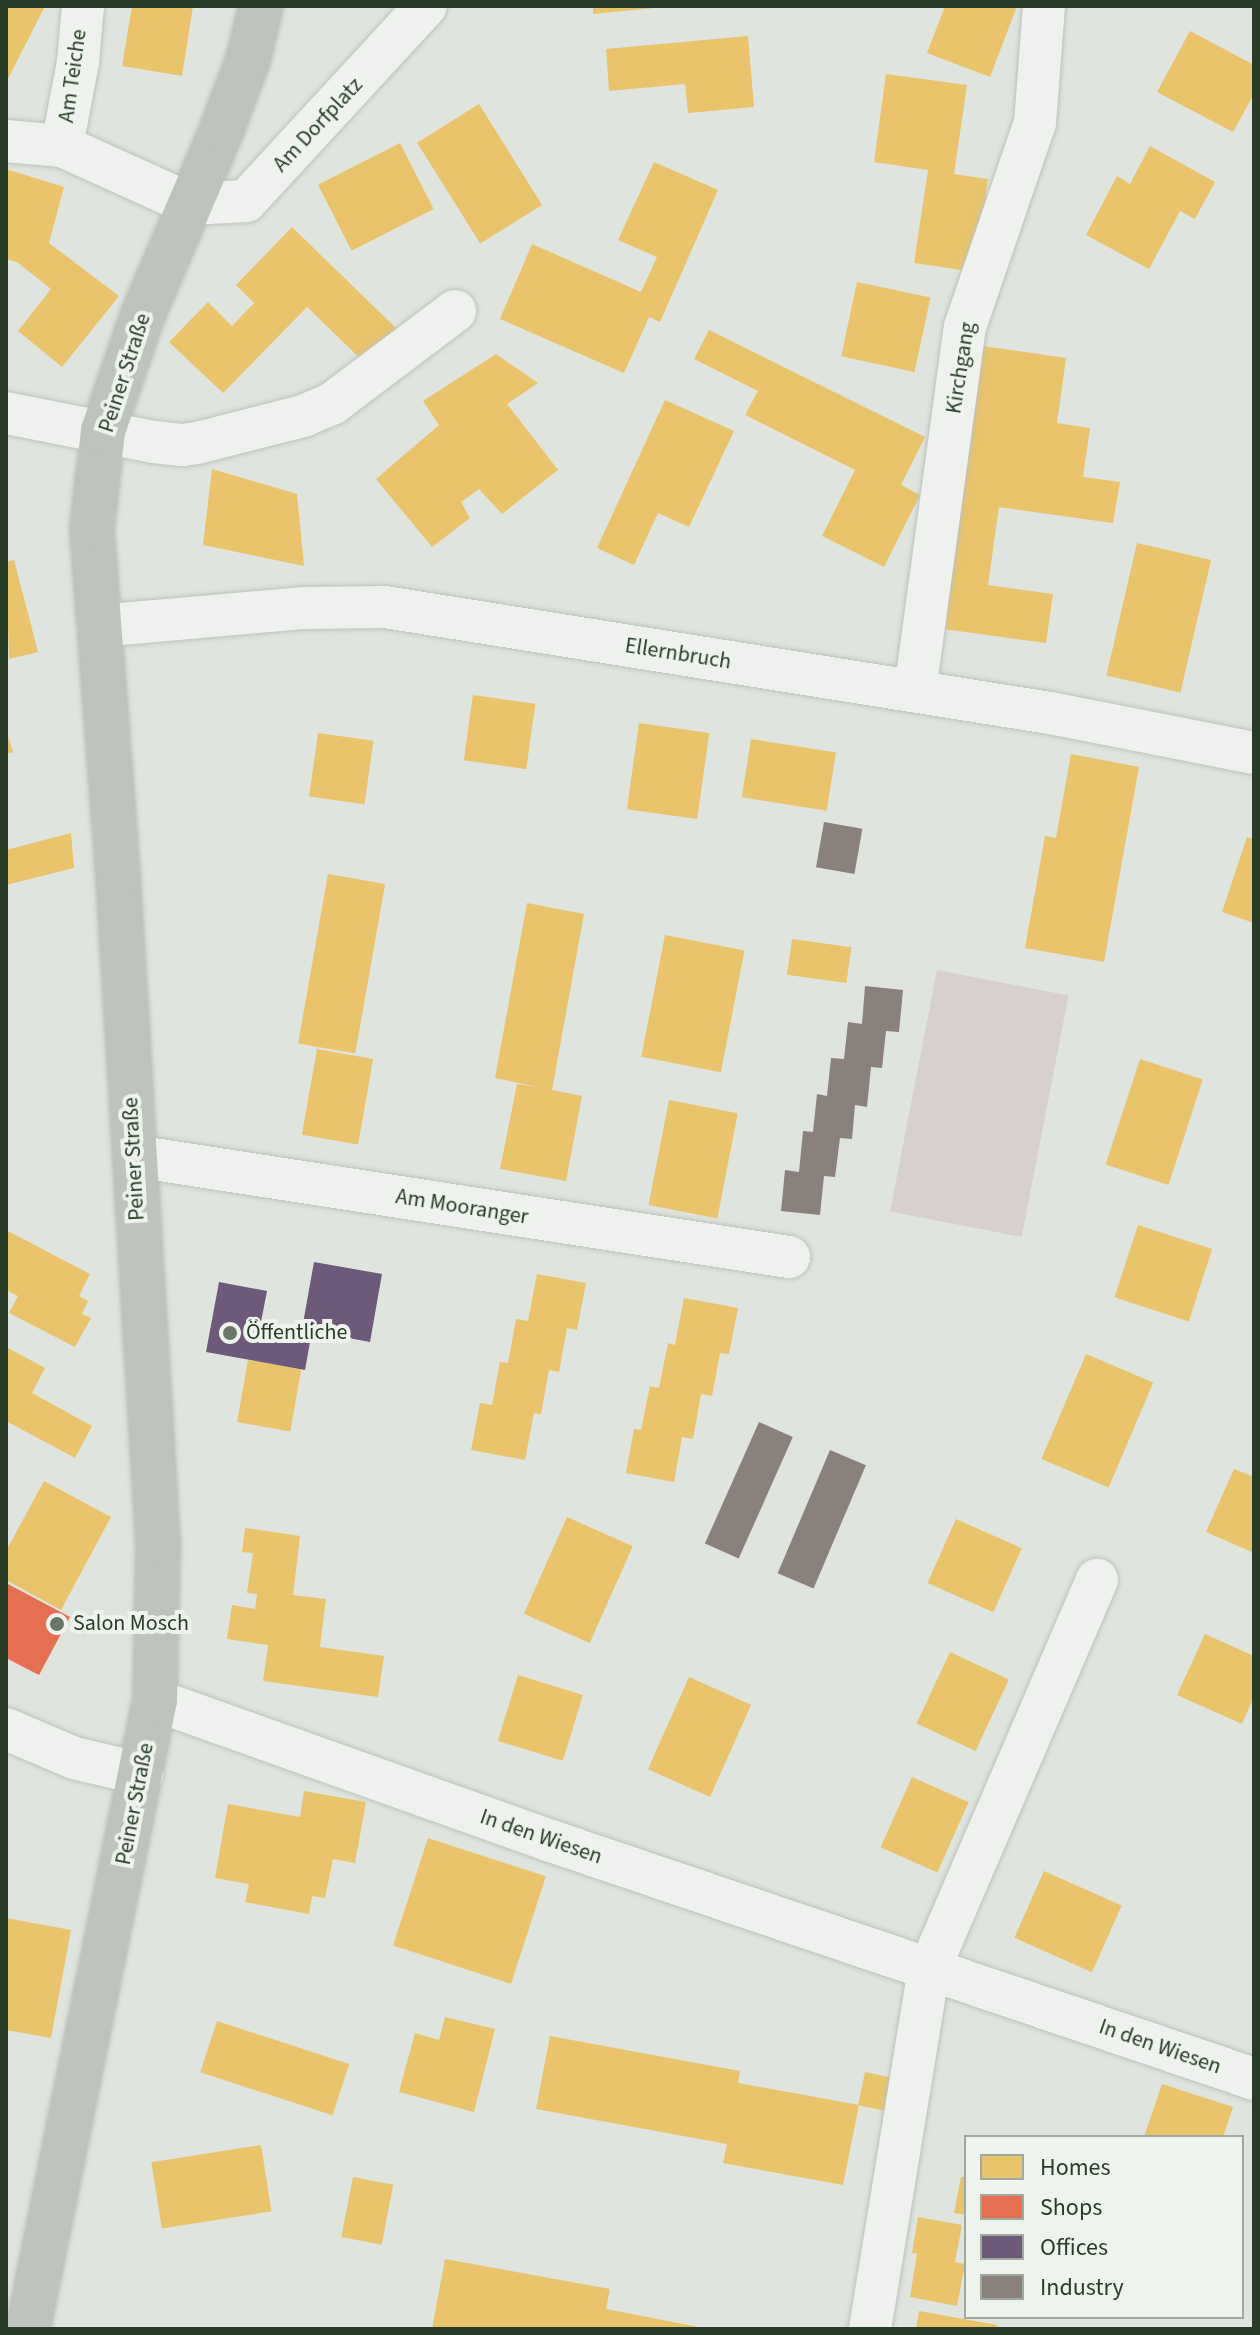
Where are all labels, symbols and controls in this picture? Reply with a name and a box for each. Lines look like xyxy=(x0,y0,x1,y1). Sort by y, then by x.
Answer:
street label: Am Teiche xyxy=(53,28,93,124)
street label: Am Dorfplatz xyxy=(268,72,368,178)
street label: Peiner Straße xyxy=(93,310,157,436)
street label: Kirchgang xyxy=(941,320,981,416)
street label: Ellernbruch xyxy=(623,633,733,675)
street label: Peiner Straße xyxy=(118,1097,150,1221)
street label: Am Mooranger xyxy=(394,1183,530,1231)
place label: Öffentliche xyxy=(246,1320,347,1346)
marker: Öffentliche xyxy=(221,1324,239,1342)
place label: Salon Mosch xyxy=(73,1611,189,1637)
marker: Salon Mosch xyxy=(48,1615,66,1633)
street label: Peiner Straße xyxy=(110,1741,160,1867)
street label: In den Wiesen xyxy=(476,1804,606,1870)
street label: In den Wiesen xyxy=(1095,2014,1225,2080)
legend xyxy=(964,2135,1244,2319)
text: Homes xyxy=(1040,2150,1111,2185)
text: Shops xyxy=(1040,2190,1102,2225)
text: Offices xyxy=(1040,2230,1108,2265)
text: Industry xyxy=(1040,2270,1124,2305)

